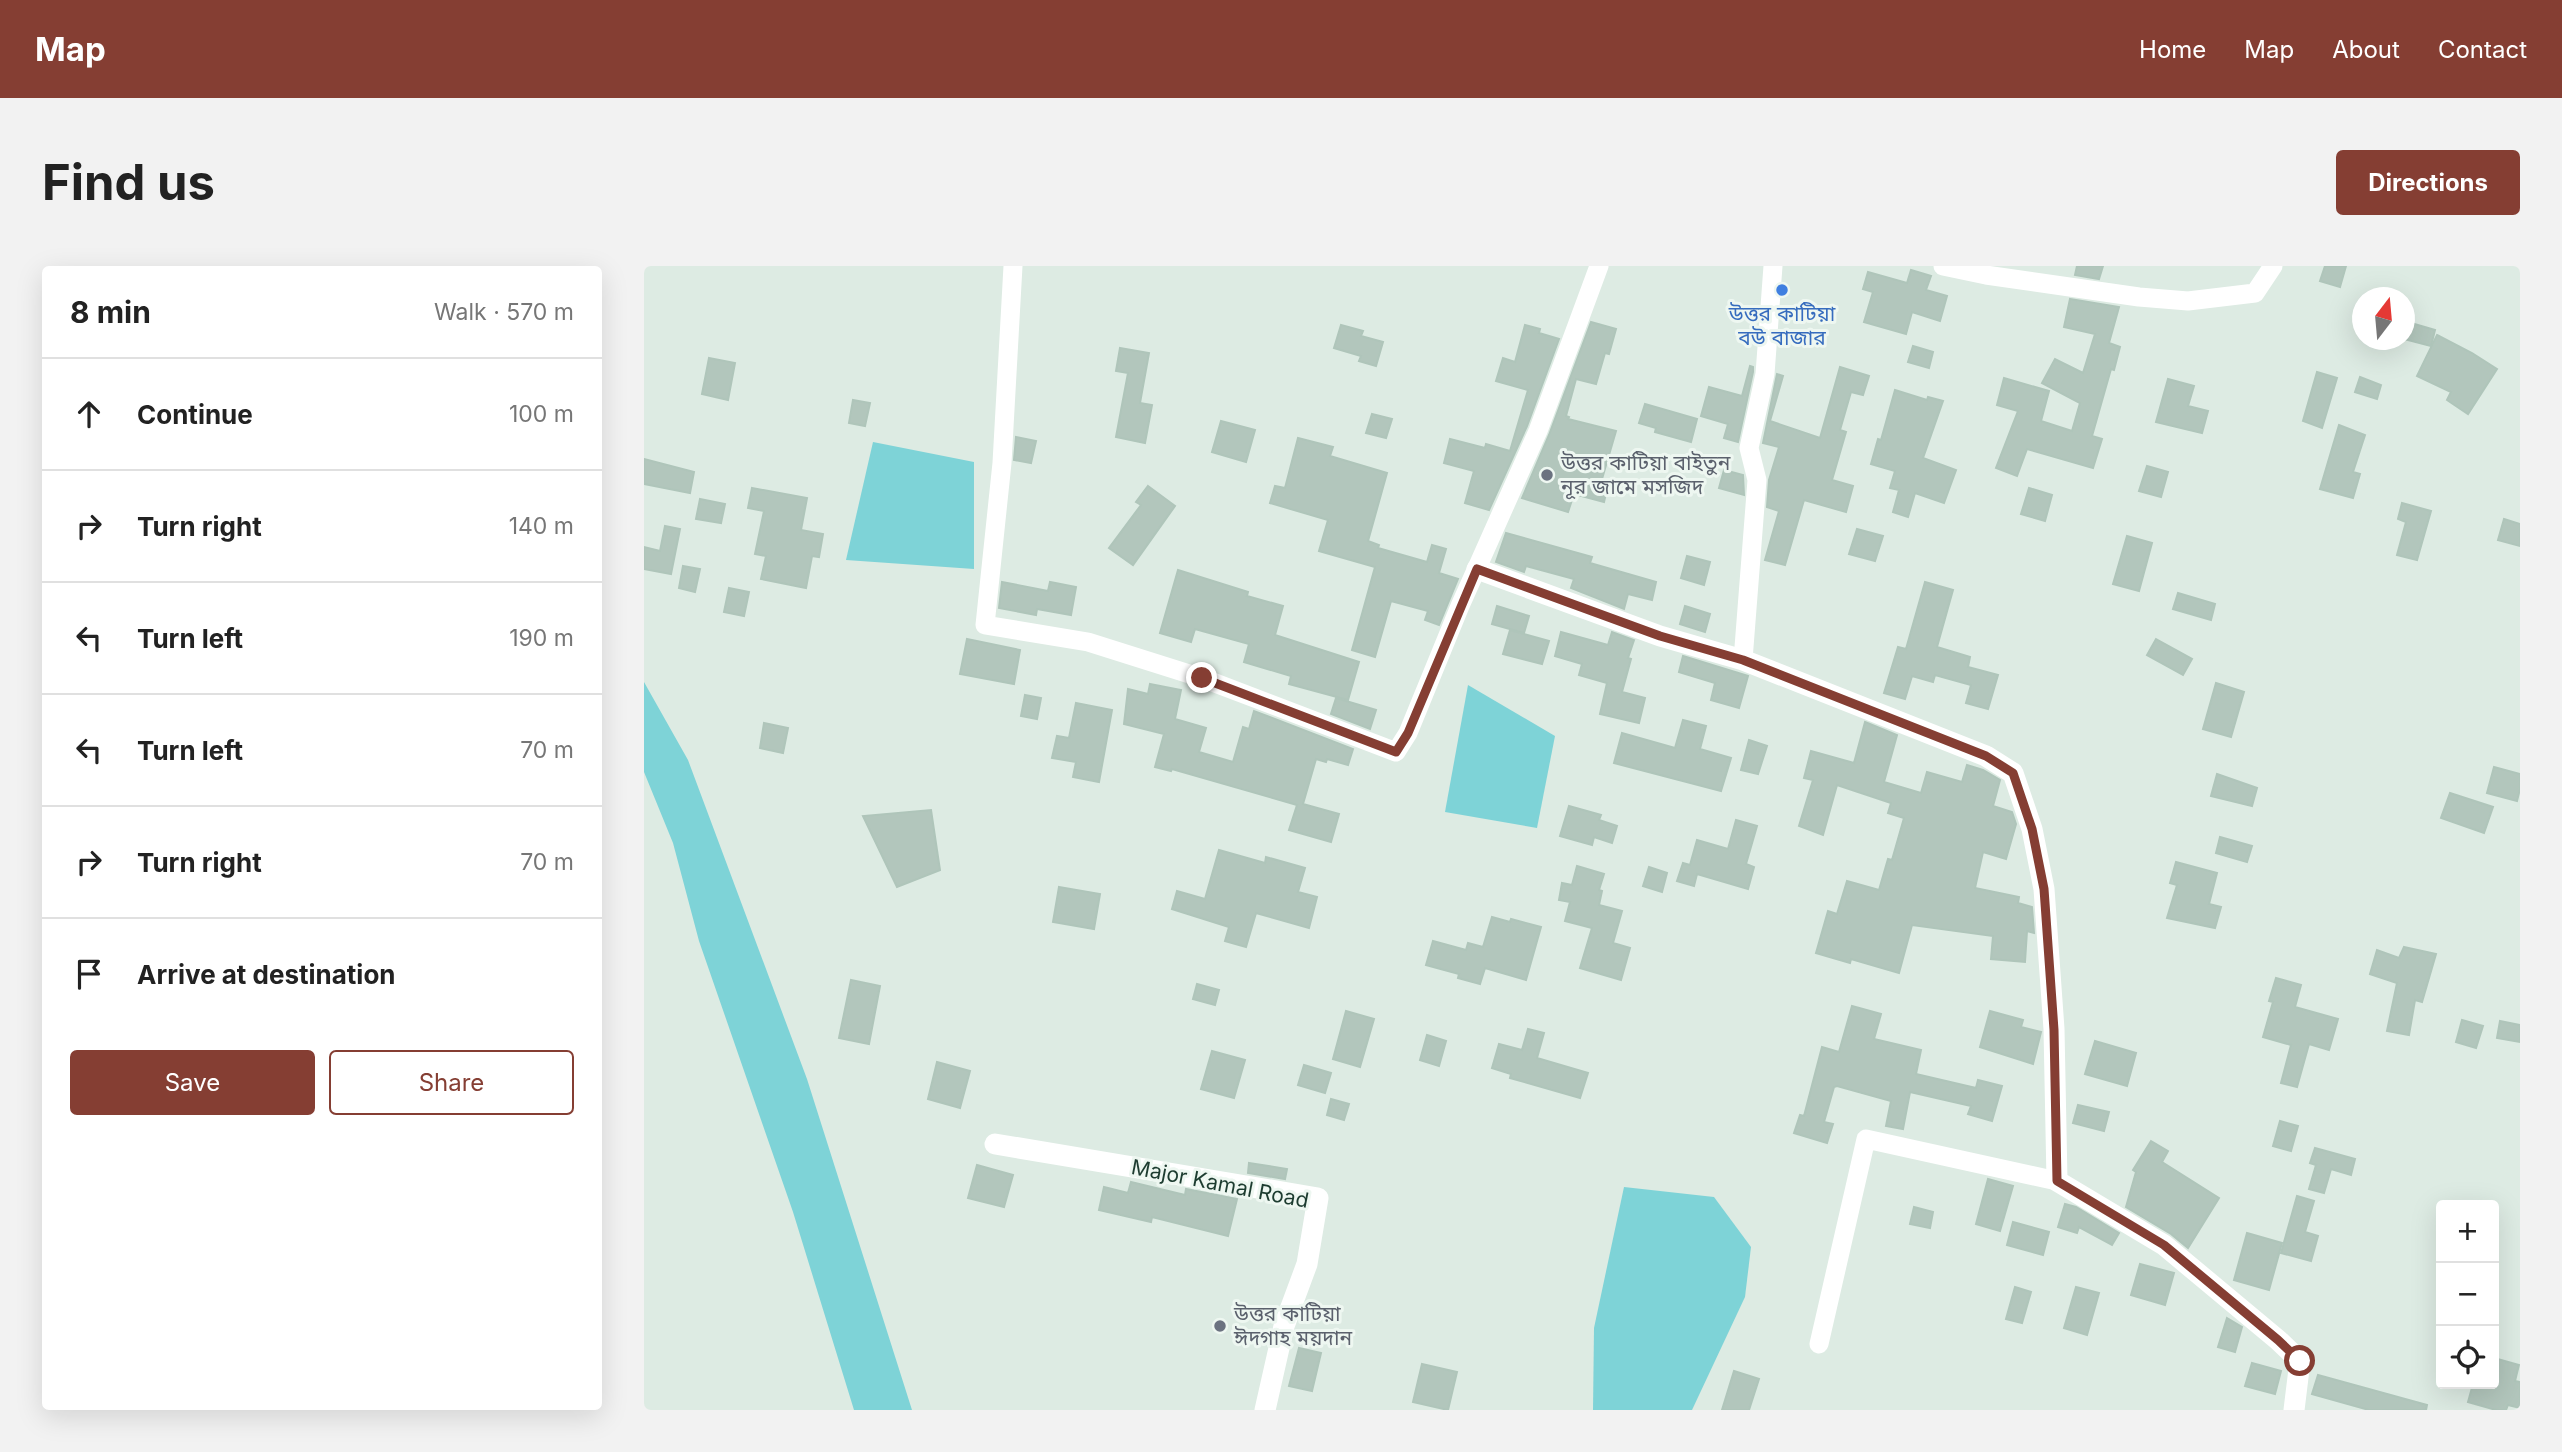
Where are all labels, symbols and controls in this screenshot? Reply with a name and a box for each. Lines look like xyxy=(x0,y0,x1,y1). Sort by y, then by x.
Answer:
text: Map xyxy=(35,29,106,69)
text: Home xyxy=(2139,35,2206,64)
text: Map xyxy=(2244,35,2294,64)
text: About xyxy=(2332,35,2400,64)
text: Contact xyxy=(2438,35,2527,64)
button: Directions xyxy=(2336,150,2520,215)
text: Find us xyxy=(42,153,215,212)
marker: উত্তর কাটিয়া বউ বাজার xyxy=(1774,282,1790,298)
north arrow xyxy=(2352,287,2415,350)
text: 8 min xyxy=(70,294,151,330)
text: Walk · 570 m xyxy=(434,298,574,326)
place label: উত্তর কাটিয়া বউ বাজার xyxy=(1728,301,1836,350)
icon: ahead xyxy=(70,395,108,433)
text: Continue xyxy=(137,399,253,430)
text: 100 m xyxy=(509,400,574,428)
place label: উত্তর কাটিয়া বাইতুন নূর জামে মসজিদ xyxy=(1560,450,1731,500)
marker: উত্তর কাটিয়া বাইতুন নূর জামে মসজিদ xyxy=(1539,467,1555,483)
icon: right xyxy=(70,507,108,545)
text: Turn right xyxy=(137,511,262,542)
text: 140 m xyxy=(509,512,574,540)
icon: left xyxy=(70,619,108,657)
text: Turn left xyxy=(137,623,243,654)
text: 190 m xyxy=(509,624,574,652)
route end xyxy=(1186,662,1217,693)
icon: left xyxy=(70,731,108,769)
text: Turn left xyxy=(137,735,243,766)
text: 70 m xyxy=(520,736,574,764)
icon: right xyxy=(70,843,108,881)
text: Turn right xyxy=(137,847,262,878)
text: 70 m xyxy=(520,848,574,876)
icon: arrive xyxy=(70,955,108,993)
text: Arrive at destination xyxy=(137,959,396,990)
button: Save xyxy=(70,1050,315,1115)
button: Share xyxy=(329,1050,574,1115)
street label: Major Kamal Road xyxy=(1129,1154,1311,1213)
map controls xyxy=(2436,1200,2499,1389)
button: + xyxy=(2436,1200,2499,1263)
button: − xyxy=(2436,1263,2499,1326)
place label: উত্তর কাটিয়া ঈদগাহ ময়দান xyxy=(1233,1301,1353,1350)
marker: উত্তর কাটিয়া ঈদগাহ ময়দান xyxy=(1212,1318,1228,1334)
button: locate xyxy=(2436,1326,2499,1389)
route start xyxy=(2284,1345,2315,1376)

